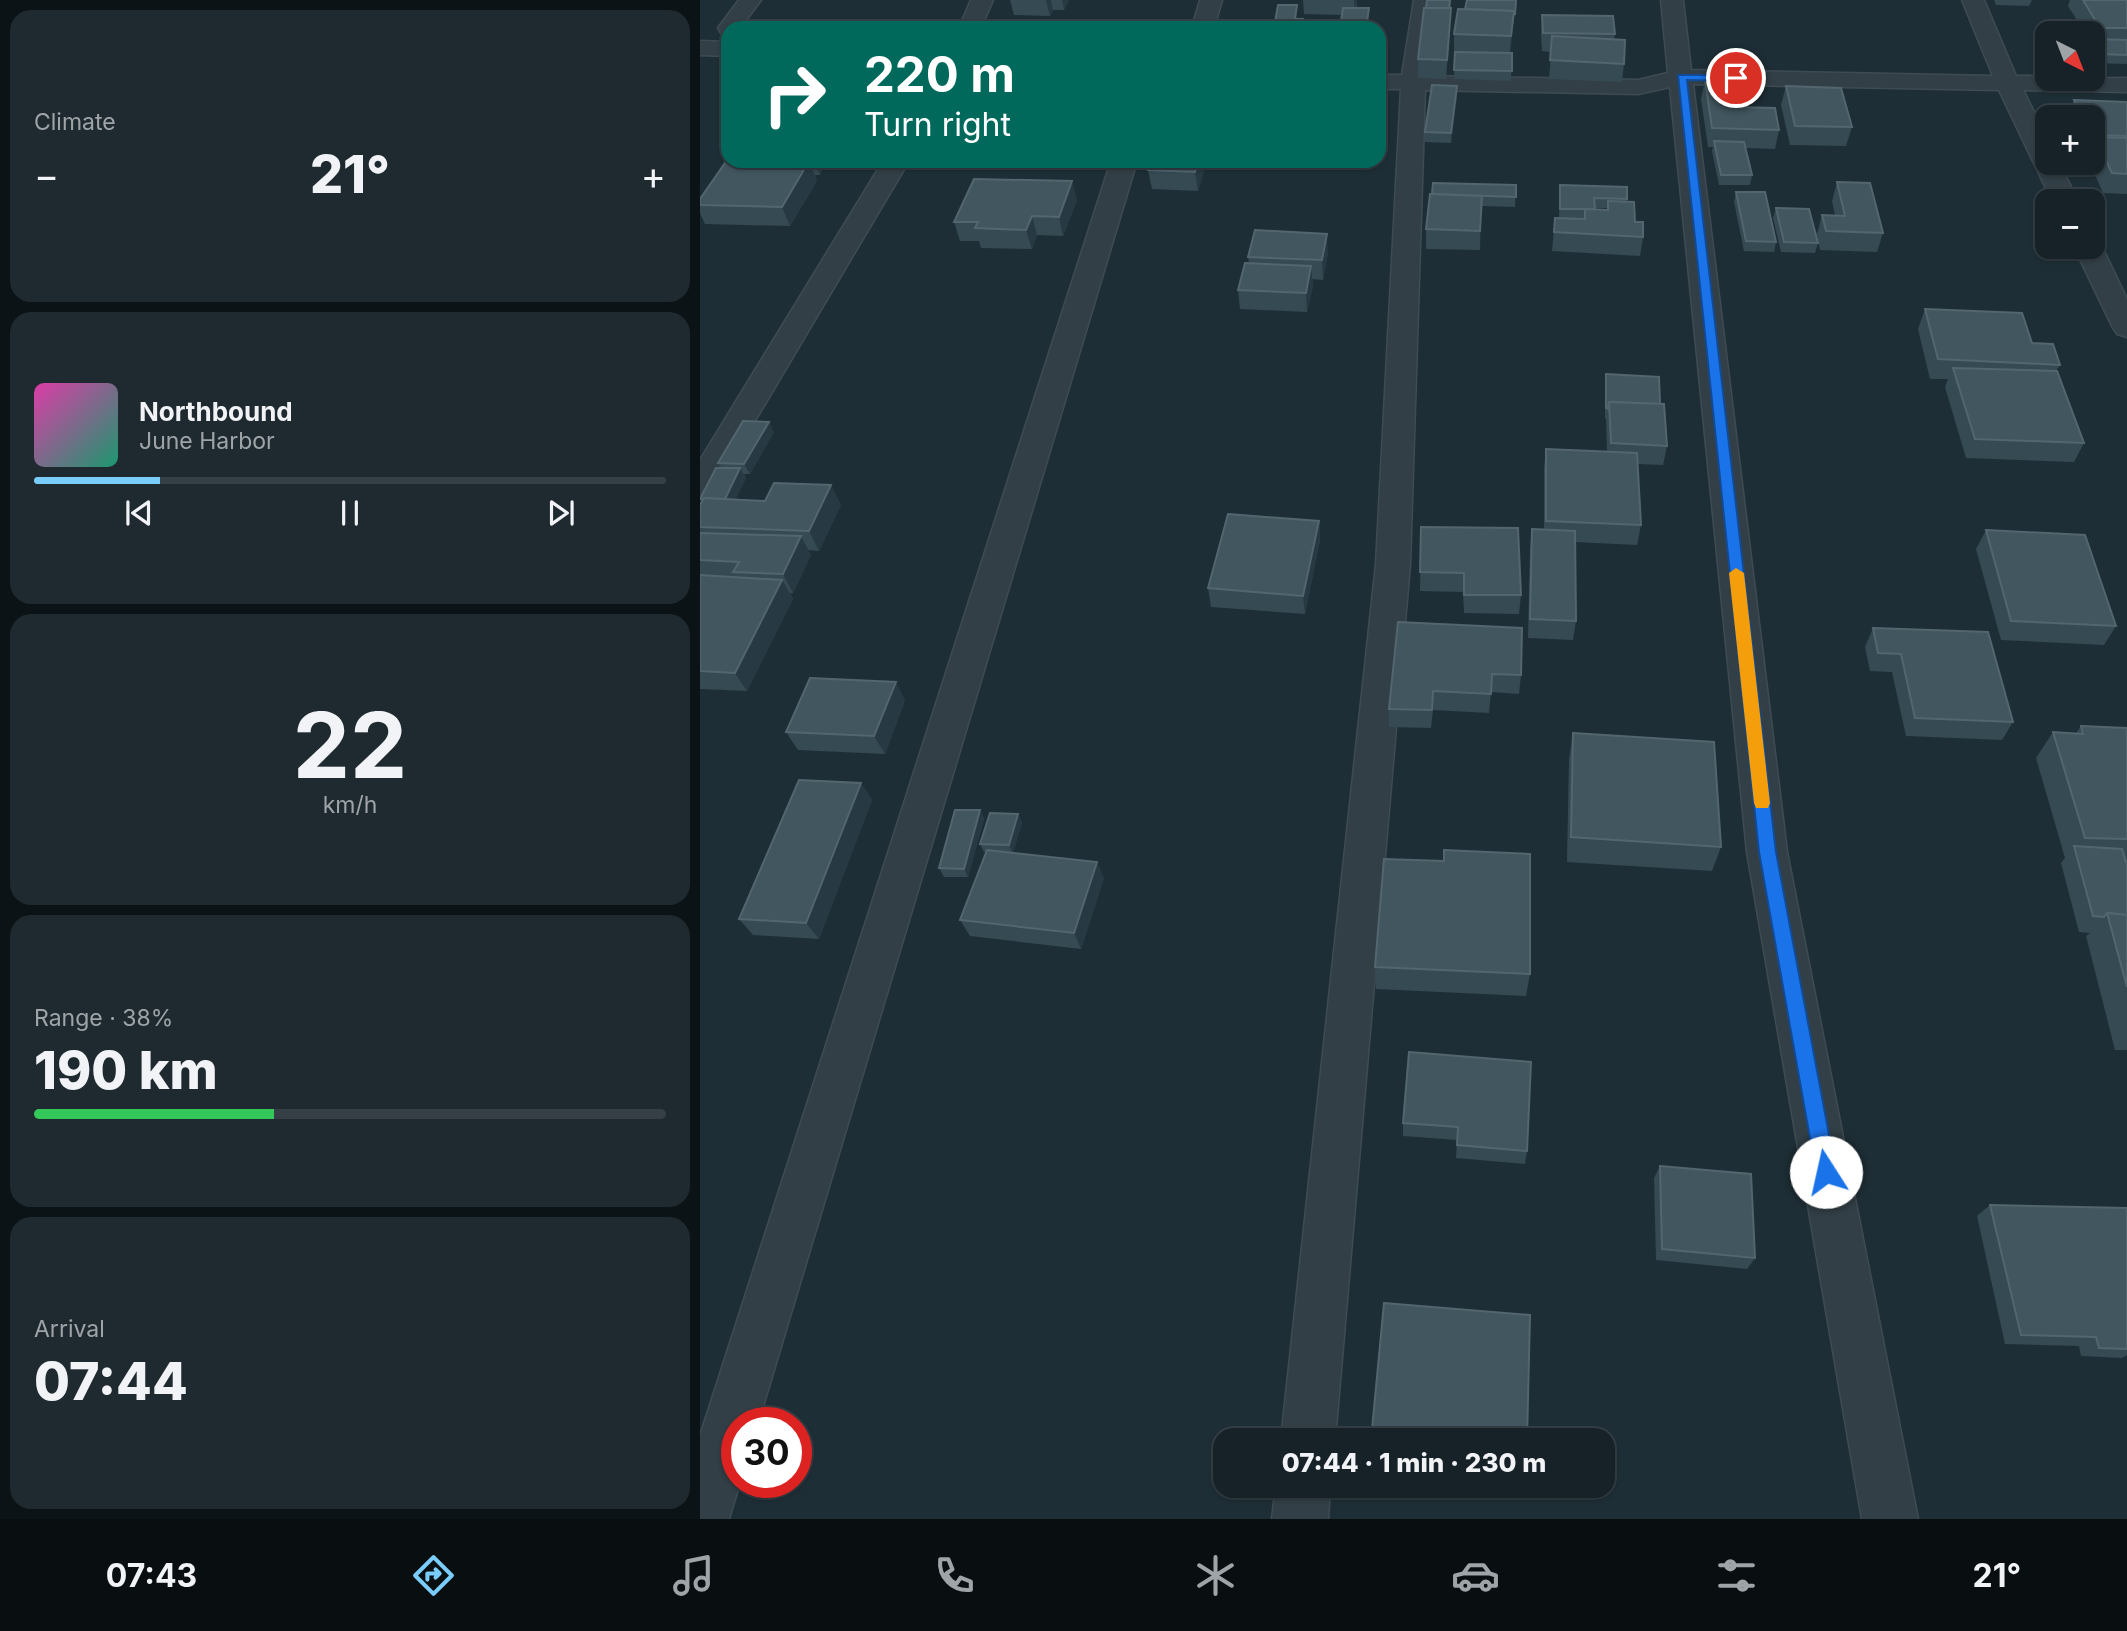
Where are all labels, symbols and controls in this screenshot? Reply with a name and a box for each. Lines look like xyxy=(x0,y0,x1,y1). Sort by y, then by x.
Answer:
north arrow xyxy=(2035,21,2105,91)
map controls xyxy=(2035,21,2105,259)
text: 220 m xyxy=(864,45,1015,104)
pin xyxy=(1706,48,1766,108)
icon: right xyxy=(749,49,840,140)
icon: arrive xyxy=(1717,59,1755,97)
text: Turn right xyxy=(864,105,1011,144)
button: + xyxy=(2035,105,2105,175)
text: Climate xyxy=(34,108,116,136)
text: 21° xyxy=(310,143,390,206)
text: − xyxy=(34,152,59,198)
text: + xyxy=(641,152,666,198)
button: − xyxy=(2035,189,2105,259)
text: Northbound xyxy=(139,396,293,427)
text: June Harbor xyxy=(139,427,275,455)
icon: previous xyxy=(120,494,158,532)
icon: pause xyxy=(331,494,369,532)
icon: next xyxy=(542,494,580,532)
text: 22 xyxy=(293,690,407,800)
text: km/h xyxy=(323,791,377,819)
text: Range · 38% xyxy=(34,1004,173,1032)
text: 190 km xyxy=(34,1039,218,1102)
position arrow xyxy=(1789,1135,1863,1209)
text: Arrival xyxy=(34,1315,105,1343)
text: 07:44 xyxy=(34,1350,188,1413)
speed limit sign: 30 xyxy=(721,1407,812,1498)
text: 07:44 · 1 min · 230 m xyxy=(1282,1447,1546,1478)
icon: directions xyxy=(409,1551,458,1600)
icon: music xyxy=(669,1551,718,1600)
icon: phone xyxy=(930,1551,979,1600)
icon: climate xyxy=(1191,1551,1240,1600)
icon: car xyxy=(1451,1551,1500,1600)
icon: filters xyxy=(1712,1551,1761,1600)
text: 07:43 xyxy=(106,1556,197,1595)
text: 21° xyxy=(1973,1556,2021,1595)

